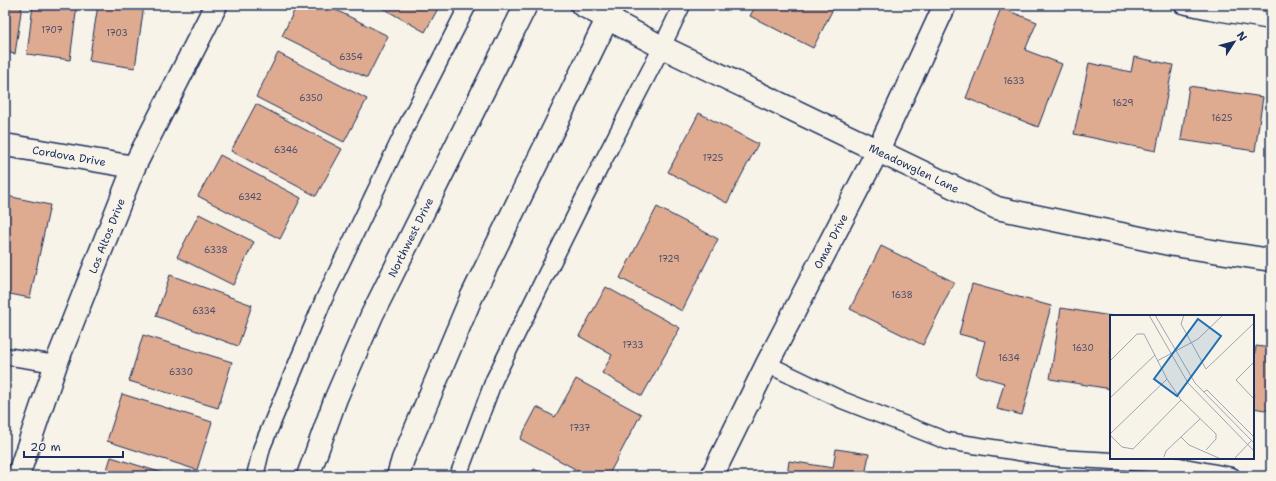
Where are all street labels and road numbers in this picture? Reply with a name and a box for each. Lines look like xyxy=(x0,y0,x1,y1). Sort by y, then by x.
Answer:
street label: Meadowglen Lane xyxy=(866,140,962,196)
street label: Cordova Drive xyxy=(31,142,107,170)
street label: Northwest Drive xyxy=(384,195,437,280)
street label: Los Altos Drive xyxy=(85,196,128,276)
street label: Omar Drive xyxy=(810,211,851,271)

